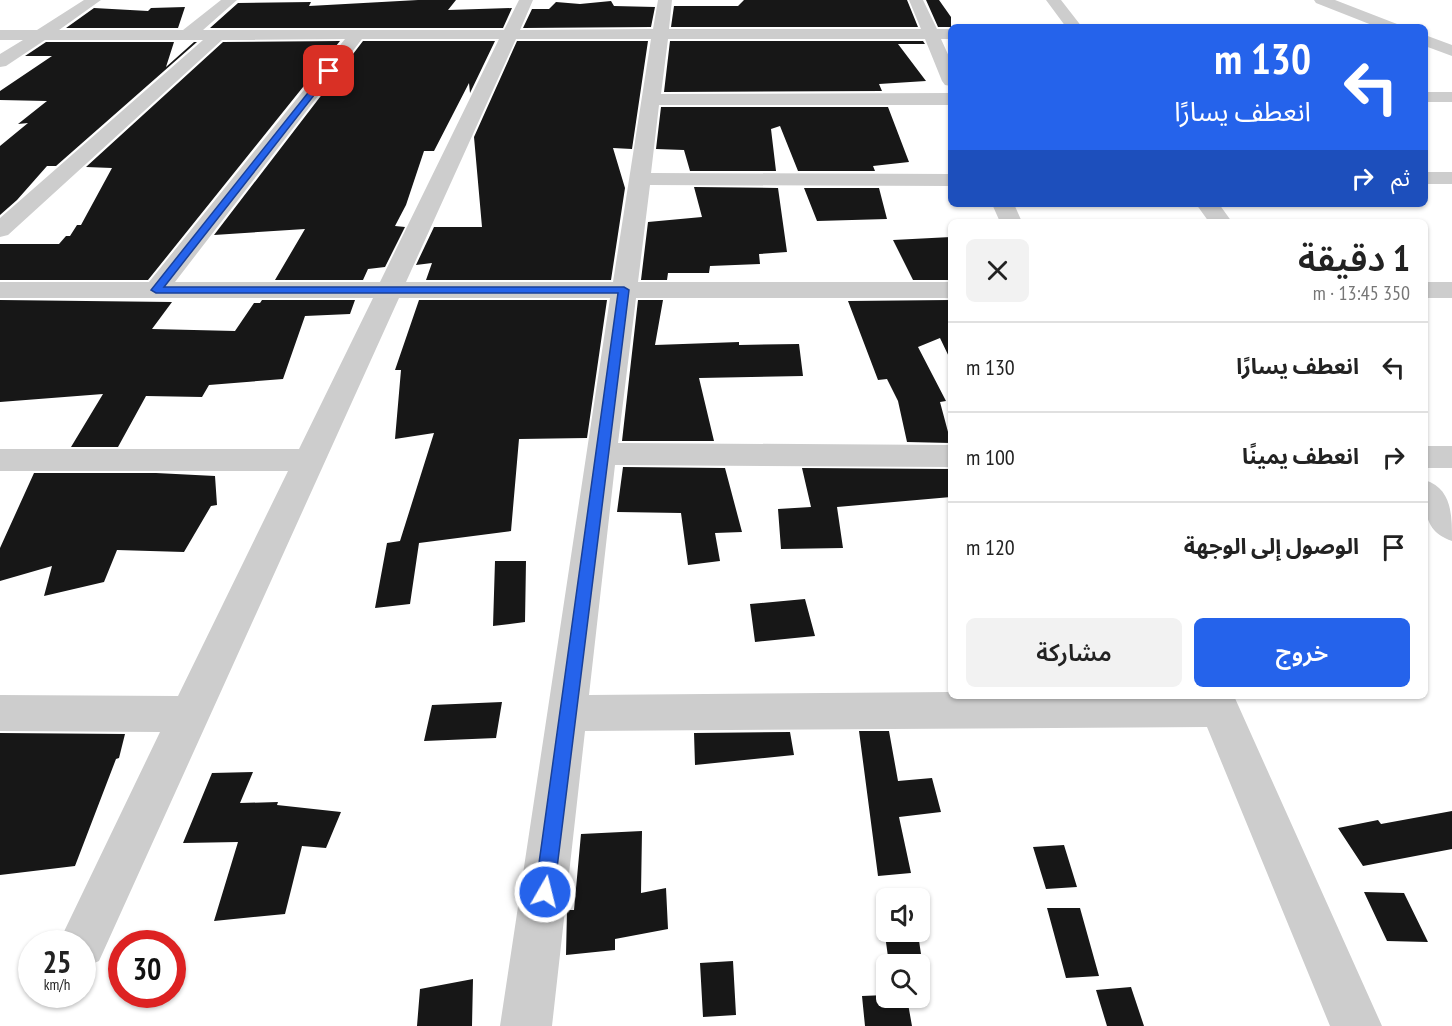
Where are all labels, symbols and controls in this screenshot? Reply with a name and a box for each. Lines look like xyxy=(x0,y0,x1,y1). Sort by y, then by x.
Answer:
text: 130 m xyxy=(1214,31,1311,86)
pin xyxy=(303,45,354,96)
icon: left xyxy=(1332,48,1410,126)
icon: arrive xyxy=(312,54,345,87)
text: انعطف يسارًا xyxy=(1174,94,1311,128)
icon: right xyxy=(1346,162,1379,195)
text: ثم xyxy=(1391,164,1410,192)
text: 1 دقيقة xyxy=(1298,234,1410,281)
button: close xyxy=(966,239,1029,302)
text: 350 m · 13:45 xyxy=(1313,280,1410,306)
icon: left xyxy=(1377,351,1410,384)
text: انعطف يسارًا xyxy=(1236,352,1359,380)
text: 130 m xyxy=(966,353,1015,381)
icon: right xyxy=(1377,441,1410,474)
text: انعطف يمينًا xyxy=(1242,442,1359,470)
text: 100 m xyxy=(966,443,1015,471)
icon: arrive xyxy=(1377,531,1410,564)
text: الوصول إلى الوجهة xyxy=(1184,532,1359,560)
text: 120 m xyxy=(966,533,1015,561)
button: مشاركة xyxy=(966,618,1182,687)
button: خروج xyxy=(1194,618,1410,687)
position arrow xyxy=(513,860,577,924)
map controls xyxy=(876,888,930,1008)
button: sound xyxy=(876,888,930,942)
speed limit sign: 30 xyxy=(108,930,186,1008)
text: 25 xyxy=(43,942,71,981)
button: search xyxy=(876,954,930,1008)
text: km/h xyxy=(44,975,70,994)

